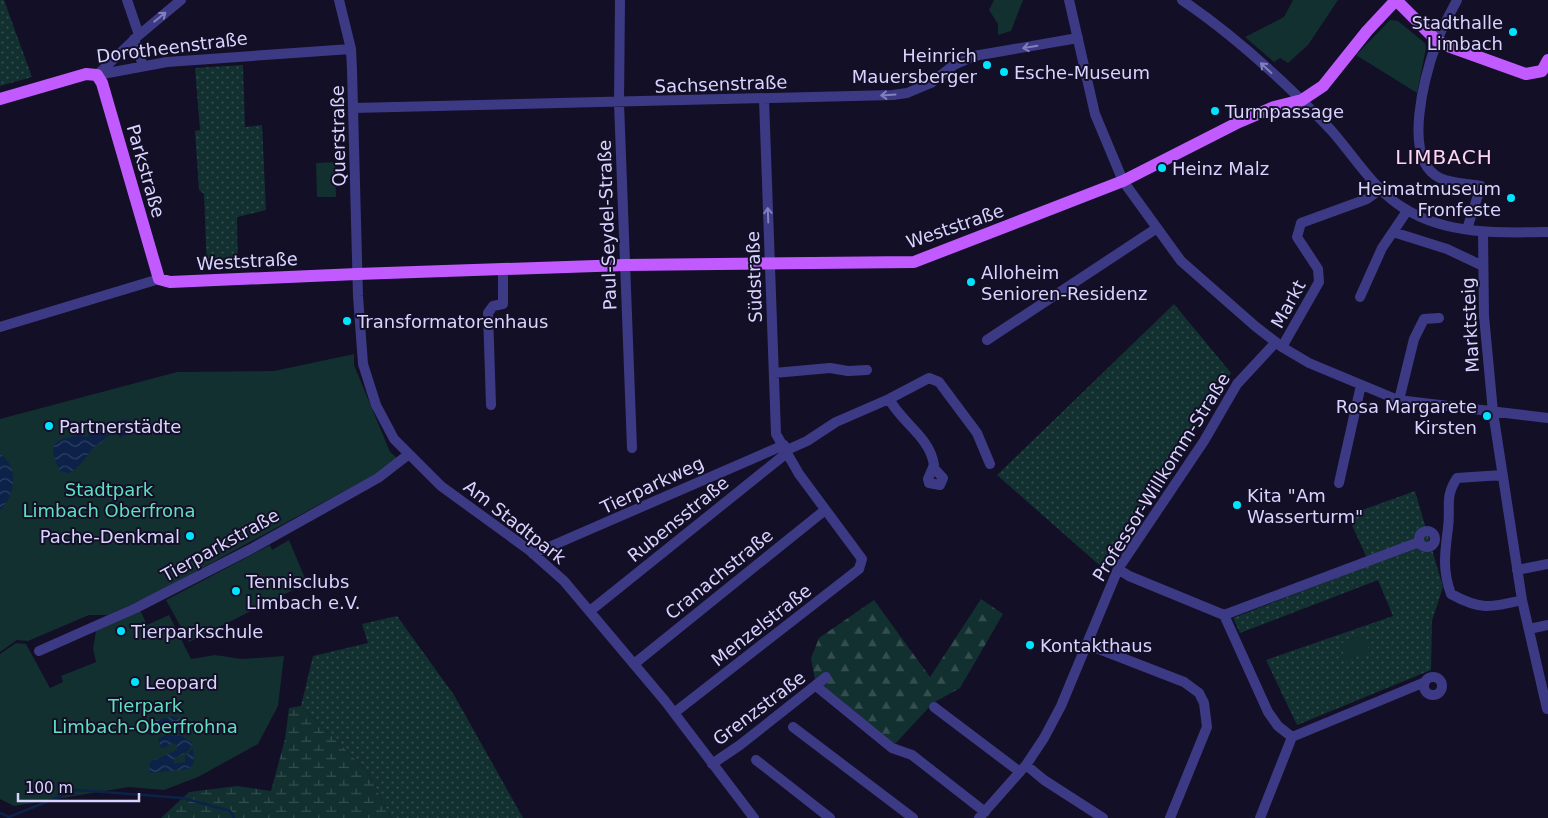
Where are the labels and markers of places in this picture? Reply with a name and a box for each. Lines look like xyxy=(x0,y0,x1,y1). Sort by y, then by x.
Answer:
place label: Stadthalle Limbach xyxy=(1411,12,1503,54)
marker: Stadthalle Limbach xyxy=(1507,26,1519,38)
place label: Heinrich Mauersberger xyxy=(852,45,978,87)
marker: Heinrich Mauersberger xyxy=(981,59,993,71)
place label: Esche-Museum xyxy=(1014,62,1150,83)
marker: Esche-Museum xyxy=(998,66,1010,78)
place label: Turmpassage xyxy=(1224,101,1344,122)
marker: Turmpassage xyxy=(1209,105,1221,117)
place label: Heinz Malz xyxy=(1172,158,1269,179)
marker: Heinz Malz xyxy=(1156,162,1168,174)
place label: Heimatmuseum Fronfeste xyxy=(1357,178,1501,220)
marker: Heimatmuseum Fronfeste xyxy=(1505,192,1517,204)
place label: Alloheim Senioren-Residenz xyxy=(981,262,1147,304)
marker: Alloheim Senioren-Residenz xyxy=(965,276,977,288)
place label: Transformatorenhaus xyxy=(356,311,548,332)
marker: Transformatorenhaus xyxy=(341,315,353,327)
place label: Rosa Margarete Kirsten xyxy=(1336,396,1477,438)
marker: Rosa Margarete Kirsten xyxy=(1481,410,1493,422)
place label: Partnerstädte xyxy=(59,416,181,437)
marker: Partnerstädte xyxy=(43,420,55,432)
place label: Kita "Am Wasserturm" xyxy=(1247,485,1363,527)
marker: Kita "Am Wasserturm" xyxy=(1231,499,1243,511)
place label: Pache-Denkmal xyxy=(40,526,180,547)
marker: Pache-Denkmal xyxy=(184,530,196,542)
place label: Tennisclubs Limbach e.V. xyxy=(245,571,361,613)
marker: Tennisclubs Limbach e.V. xyxy=(230,585,242,597)
place label: Tierparkschule xyxy=(130,621,263,642)
marker: Tierparkschule xyxy=(115,625,127,637)
place label: Kontakthaus xyxy=(1040,635,1152,656)
marker: Kontakthaus xyxy=(1024,639,1036,651)
place label: Leopard xyxy=(145,672,218,693)
marker: Leopard xyxy=(129,676,141,688)

